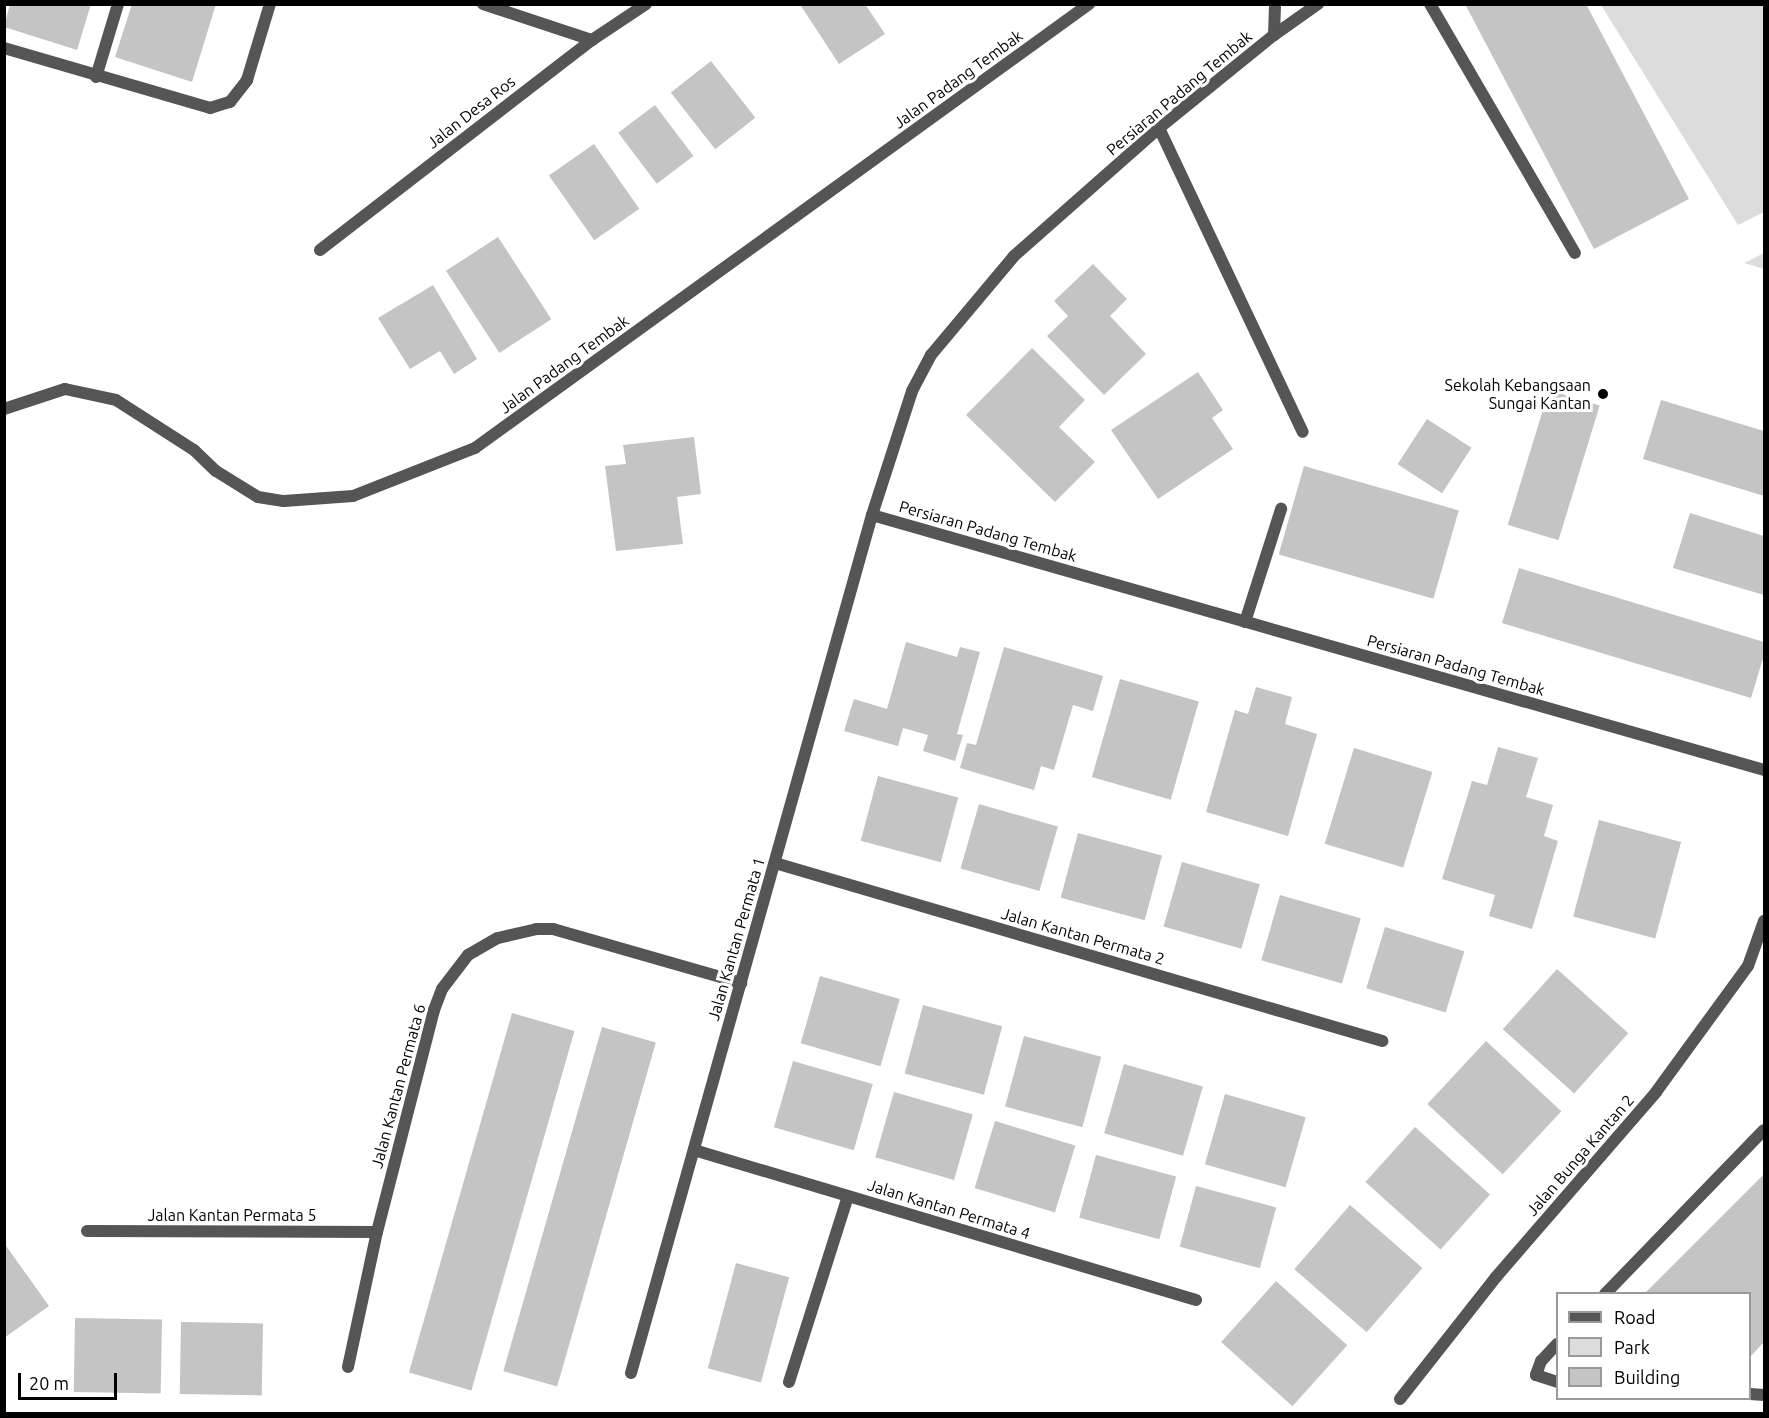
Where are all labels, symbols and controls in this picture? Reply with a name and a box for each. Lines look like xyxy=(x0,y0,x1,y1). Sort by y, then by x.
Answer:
street label: Jalan Padang Tembak xyxy=(890,26,1026,132)
street label: Persiaran Padang Tembak xyxy=(1102,27,1256,159)
street label: Jalan Desa Ros xyxy=(423,72,519,152)
street label: Jalan Padang Tembak xyxy=(496,311,632,417)
place label: Sekolah Kebangsaan Sungai Kantan xyxy=(1445,375,1591,413)
marker: Sekolah Kebangsaan Sungai Kantan xyxy=(1596,387,1610,401)
street label: Persiaran Padang Tembak xyxy=(897,496,1079,566)
street label: Persiaran Padang Tembak xyxy=(1365,630,1547,700)
street label: Jalan Kantan Permata 1 xyxy=(703,855,769,1023)
street label: Jalan Kantan Permata 2 xyxy=(999,903,1167,969)
street label: Jalan Kantan Permata 6 xyxy=(367,1002,429,1170)
street label: Jalan Bunga Kantan 2 xyxy=(1522,1090,1638,1220)
street label: Jalan Kantan Permata 4 xyxy=(865,1175,1033,1243)
street label: Jalan Kantan Permata 5 xyxy=(147,1205,317,1225)
legend xyxy=(1556,1292,1751,1400)
text: Road xyxy=(1614,1307,1656,1327)
text: Park xyxy=(1614,1337,1650,1357)
scale bar xyxy=(21,1361,120,1399)
text: Building xyxy=(1614,1367,1680,1387)
text: 20 m xyxy=(29,1373,69,1393)

